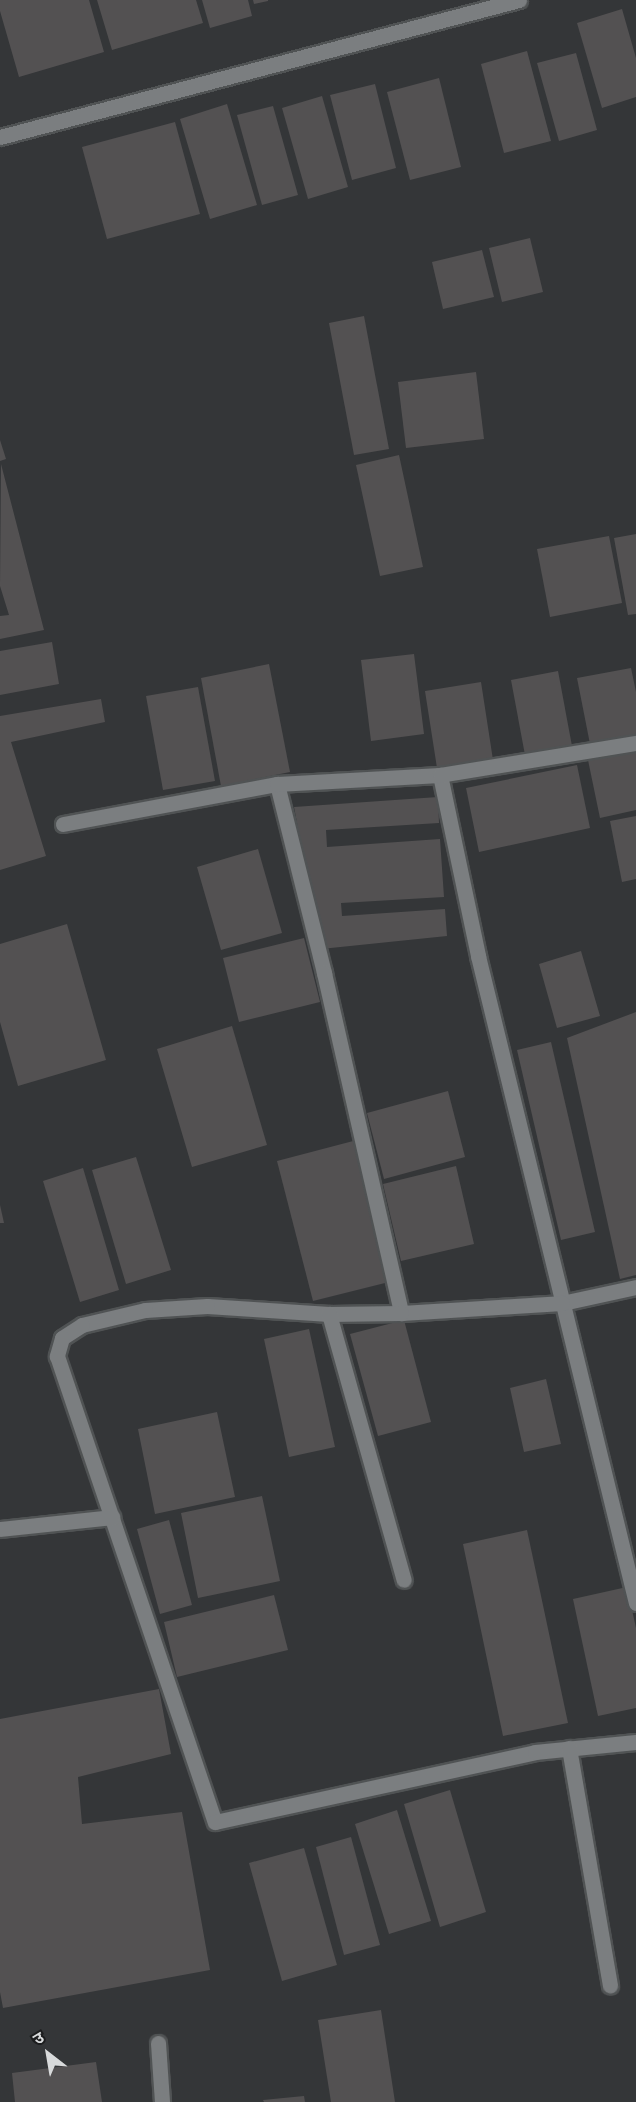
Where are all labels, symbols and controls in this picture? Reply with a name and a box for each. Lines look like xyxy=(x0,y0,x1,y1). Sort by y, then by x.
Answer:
north arrow xyxy=(18,2024,78,2084)
text: उ xyxy=(29,2027,48,2050)

